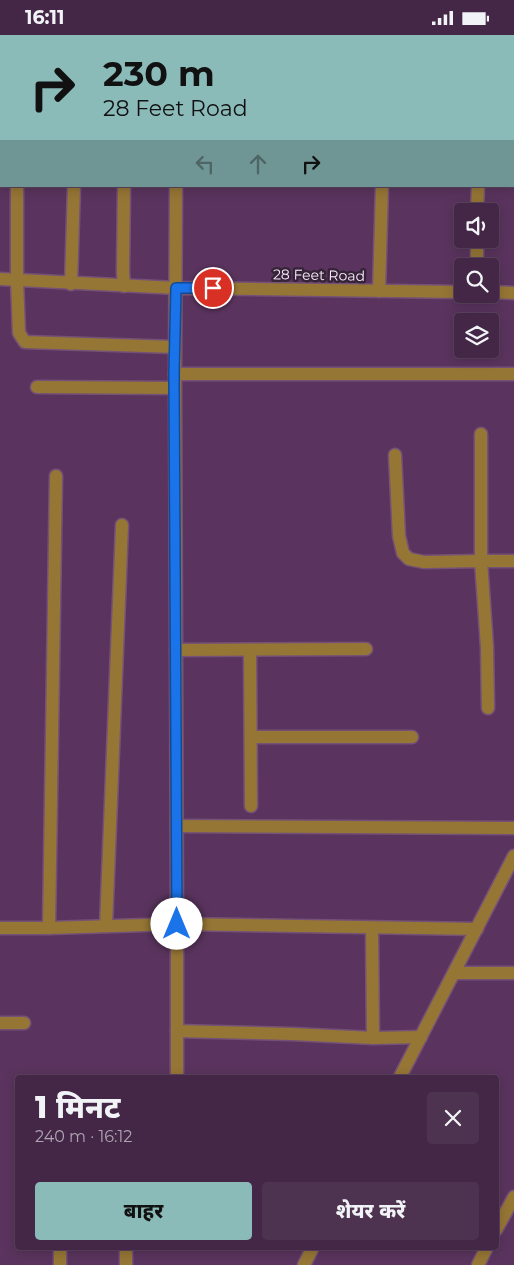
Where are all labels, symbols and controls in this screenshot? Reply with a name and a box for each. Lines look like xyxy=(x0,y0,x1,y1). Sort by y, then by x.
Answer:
text: 16:11 xyxy=(25,6,64,29)
text: 230 m xyxy=(103,52,215,95)
icon: right xyxy=(20,55,85,120)
text: 28 Feet Road xyxy=(103,95,248,122)
icon: left xyxy=(191,150,219,178)
icon: ahead xyxy=(244,150,272,178)
icon: right xyxy=(297,150,325,178)
map controls xyxy=(454,203,499,358)
button: sound xyxy=(454,203,499,248)
button: search xyxy=(454,258,499,303)
street label: 28 Feet Road xyxy=(273,265,365,285)
pin xyxy=(192,267,234,309)
icon: arrive xyxy=(199,274,227,302)
button: layers xyxy=(454,313,499,358)
position arrow xyxy=(150,897,202,949)
text: 1 मिनट xyxy=(35,1089,120,1126)
button: close xyxy=(427,1092,479,1144)
text: 240 m · 16:12 xyxy=(35,1127,132,1146)
button: बाहर xyxy=(35,1182,252,1240)
button: शेयर करें xyxy=(262,1182,479,1240)

